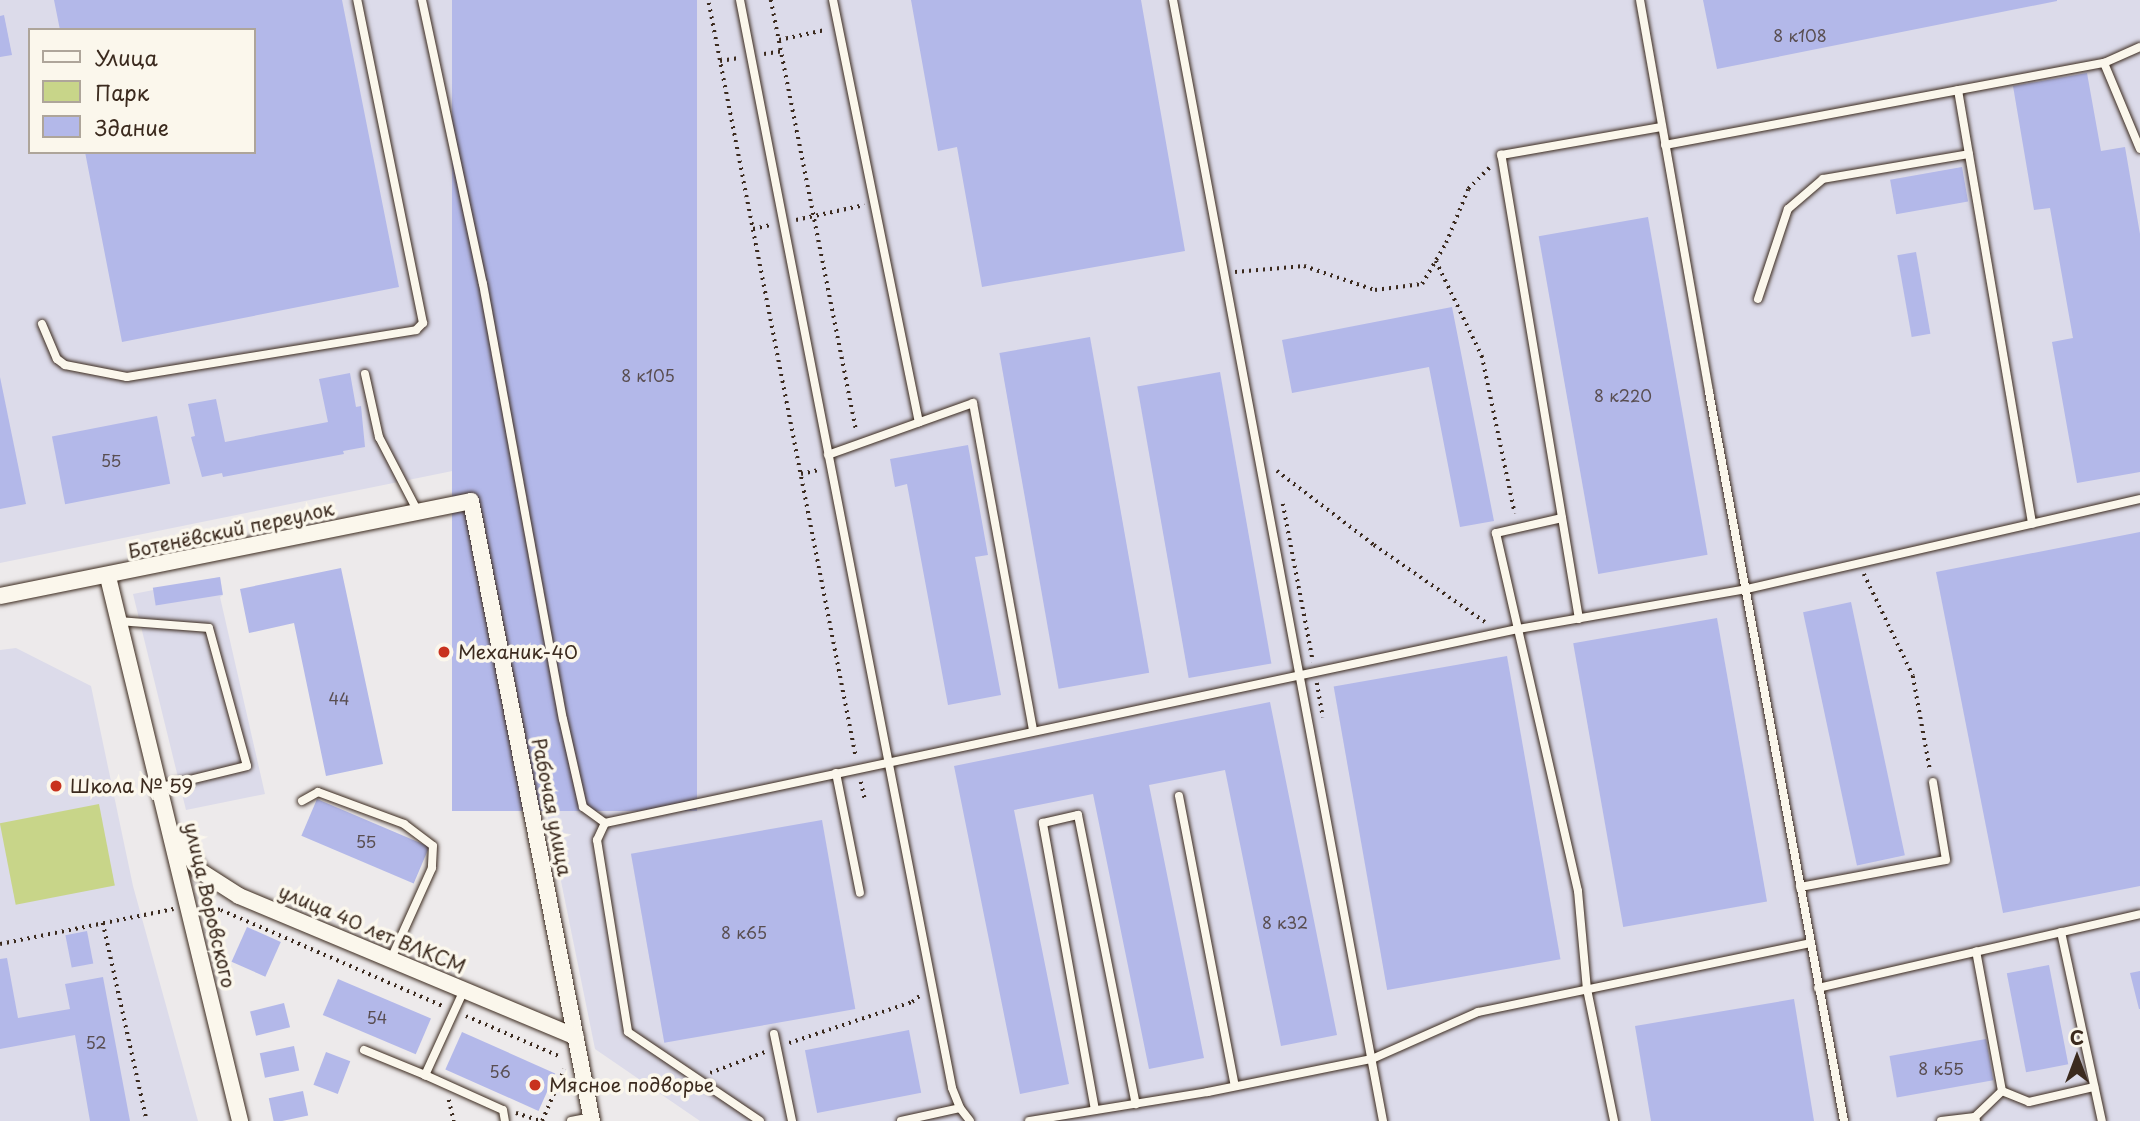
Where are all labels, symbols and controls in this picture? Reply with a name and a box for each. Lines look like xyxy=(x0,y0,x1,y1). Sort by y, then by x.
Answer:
house number: 8 к108 xyxy=(1773,25,1827,45)
legend xyxy=(28,28,256,154)
text: Улица xyxy=(95,41,158,73)
text: Парк xyxy=(95,76,149,108)
text: Здание xyxy=(95,111,169,143)
house number: 8 к105 xyxy=(621,365,675,385)
house number: 8 к220 xyxy=(1594,385,1652,405)
house number: 55 xyxy=(101,450,121,470)
street label: Ботенёвский переулок xyxy=(126,497,336,563)
place label: Механик-40 xyxy=(458,641,578,663)
marker: Механик-40 xyxy=(436,644,452,660)
house number: 44 xyxy=(328,688,350,708)
street label: Рабочая улица xyxy=(527,736,577,878)
place label: Школа № 59 xyxy=(70,775,193,797)
marker: Школа № 59 xyxy=(48,778,64,794)
street label: улица Воровского xyxy=(180,819,240,991)
house number: 55 xyxy=(356,831,376,851)
street label: улица 40 лет ВЛКСМ xyxy=(275,879,469,979)
house number: 8 к32 xyxy=(1262,912,1308,932)
house number: 8 к65 xyxy=(721,922,767,942)
house number: 54 xyxy=(367,1007,387,1027)
north arrow xyxy=(2042,1023,2112,1093)
text: С xyxy=(2070,1023,2084,1051)
house number: 52 xyxy=(85,1032,107,1052)
house number: 8 к55 xyxy=(1918,1058,1964,1078)
house number: 56 xyxy=(489,1061,511,1081)
place label: Мясное подворье xyxy=(549,1074,714,1096)
marker: Мясное подворье xyxy=(527,1077,543,1093)

